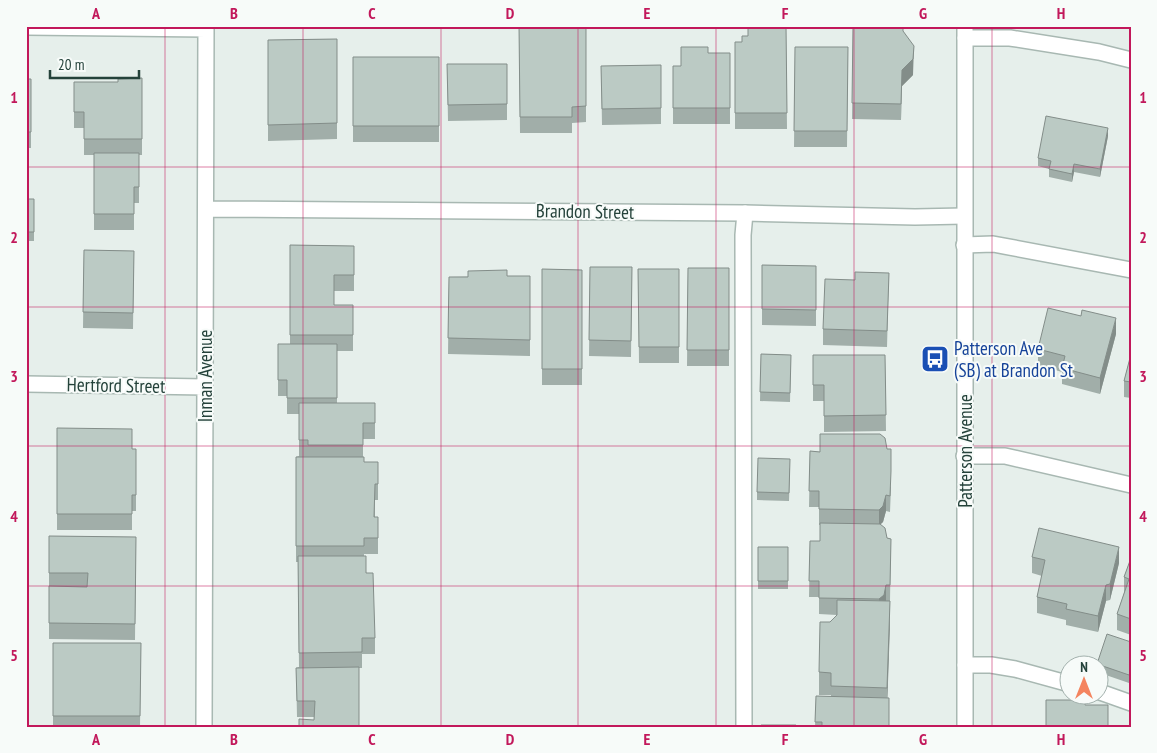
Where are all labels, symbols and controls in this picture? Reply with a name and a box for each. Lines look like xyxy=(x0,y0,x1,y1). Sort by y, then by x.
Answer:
text: A xyxy=(91,3,101,23)
text: B xyxy=(230,3,238,23)
text: C xyxy=(368,3,376,23)
text: D xyxy=(506,3,515,23)
text: E xyxy=(644,3,651,23)
text: F xyxy=(782,3,789,23)
text: G xyxy=(919,3,927,23)
text: H xyxy=(1057,3,1065,23)
scale bar xyxy=(50,48,139,80)
text: 20 m xyxy=(58,55,84,74)
text: 1 xyxy=(10,87,18,107)
text: 1 xyxy=(1139,87,1147,107)
street label: Brandon Street xyxy=(536,198,635,224)
text: 2 xyxy=(10,227,18,247)
text: 2 xyxy=(1139,227,1147,247)
street label: Inman Avenue xyxy=(193,330,217,422)
place label: Patterson Ave (SB) at Brandon St xyxy=(954,336,1074,382)
bus stop icon: Patterson Ave (SB) at Brandon St xyxy=(920,344,950,374)
text: 3 xyxy=(10,366,18,386)
text: 3 xyxy=(1139,366,1147,386)
street label: Hertford Street xyxy=(66,372,166,398)
street label: Patterson Avenue xyxy=(953,394,977,508)
text: 4 xyxy=(10,506,18,526)
text: 4 xyxy=(1139,506,1147,526)
text: 5 xyxy=(10,645,18,665)
text: 5 xyxy=(1139,645,1147,665)
north arrow xyxy=(1060,656,1110,706)
text: N xyxy=(1080,658,1088,676)
text: A xyxy=(91,729,101,749)
text: B xyxy=(230,729,238,749)
text: C xyxy=(368,729,376,749)
text: D xyxy=(506,729,515,749)
text: E xyxy=(644,729,651,749)
text: F xyxy=(782,729,789,749)
text: G xyxy=(919,729,927,749)
text: H xyxy=(1057,729,1065,749)

